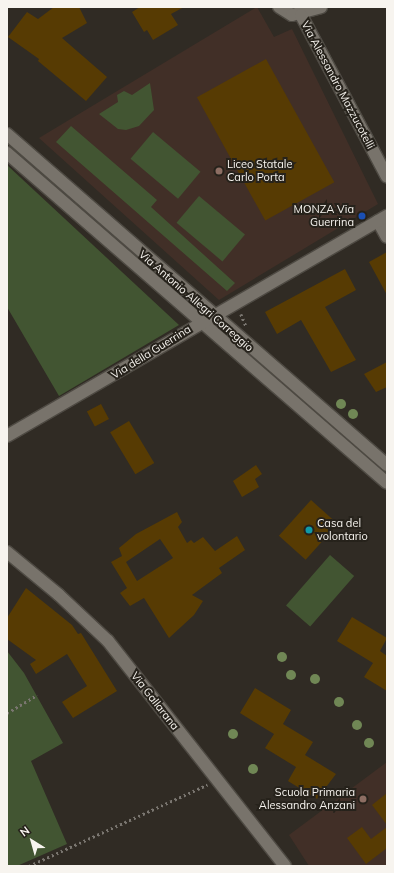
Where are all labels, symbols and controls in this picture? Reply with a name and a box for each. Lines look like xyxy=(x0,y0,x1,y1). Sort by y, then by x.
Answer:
street label: Via Alessandro Mazzucotelli xyxy=(299,19,377,151)
place label: Liceo Statale Carlo Porta xyxy=(227,158,292,184)
marker: Liceo Statale Carlo Porta xyxy=(214,166,224,176)
place label: MONZA Via Guerrina xyxy=(294,203,354,229)
marker: MONZA Via Guerrina xyxy=(357,211,367,221)
street label: Via Antonio Allegri Correggio xyxy=(136,248,256,354)
street label: Via della Guerrina xyxy=(109,322,193,382)
place label: Casa del volontario xyxy=(317,517,368,543)
marker: Casa del volontario xyxy=(304,525,314,535)
street label: Via Gallarana xyxy=(128,669,182,733)
place label: Scuola Primaria Alessandro Anzani xyxy=(259,786,355,812)
marker: Scuola Primaria Alessandro Anzani xyxy=(358,794,368,804)
north arrow xyxy=(12,821,52,861)
text: N xyxy=(17,823,32,840)

